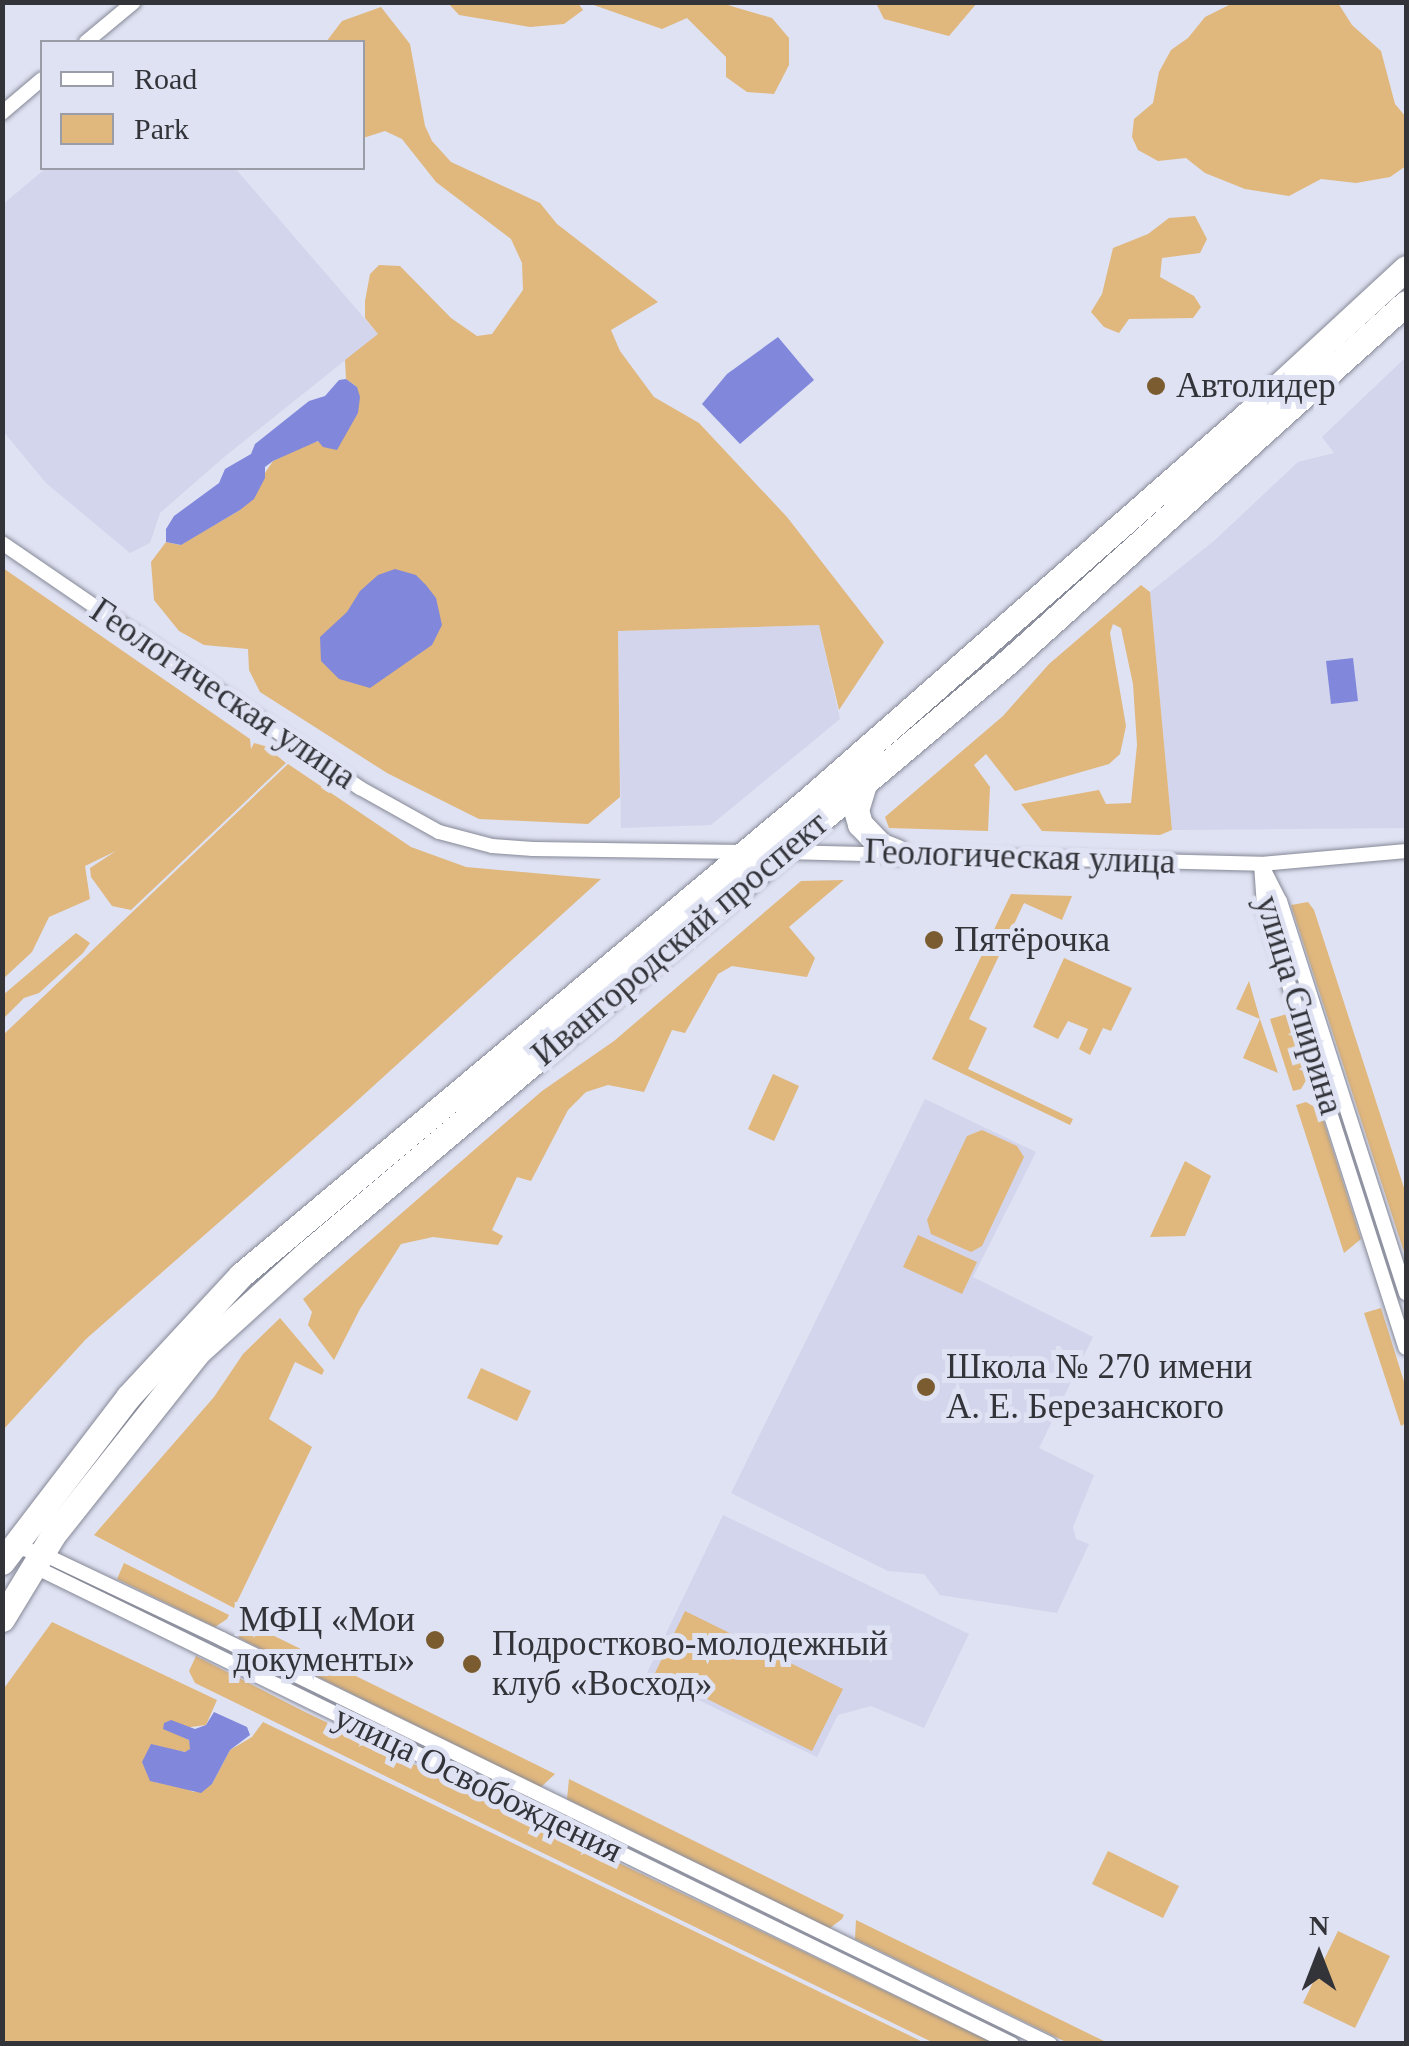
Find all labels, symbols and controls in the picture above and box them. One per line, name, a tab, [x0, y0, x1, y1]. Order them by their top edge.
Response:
legend	[40, 40, 365, 170]
text: Road	[134, 62, 197, 95]
text: Park	[134, 112, 189, 145]
place label: Автолидер	[1176, 365, 1336, 407]
marker: Автолидер	[1145, 375, 1167, 397]
street label: Геологическая улица	[82, 590, 364, 798]
street label: Ивангородский проспект	[523, 803, 837, 1075]
street label: Геологическая улица	[864, 831, 1176, 883]
street label: улица Спирина	[1246, 891, 1352, 1119]
place label: Пятёрочка	[954, 919, 1110, 961]
marker: Пятёрочка	[923, 929, 945, 951]
place label: Школа № 270 имени А. Е. Березанского	[946, 1346, 1253, 1428]
marker: Школа № 270 имени А. Е. Березанского	[915, 1376, 937, 1398]
place label: МФЦ «Мои документы»	[233, 1599, 415, 1681]
place label: Подростково-молодежный клуб «Восход»	[492, 1623, 888, 1705]
marker: МФЦ «Мои документы»	[424, 1629, 446, 1651]
marker: Подростково-молодежный клуб «Восход»	[461, 1653, 483, 1675]
street label: улица Освобождения	[327, 1696, 629, 1872]
north arrow	[1269, 1906, 1369, 2006]
text: N	[1309, 1910, 1329, 1941]

